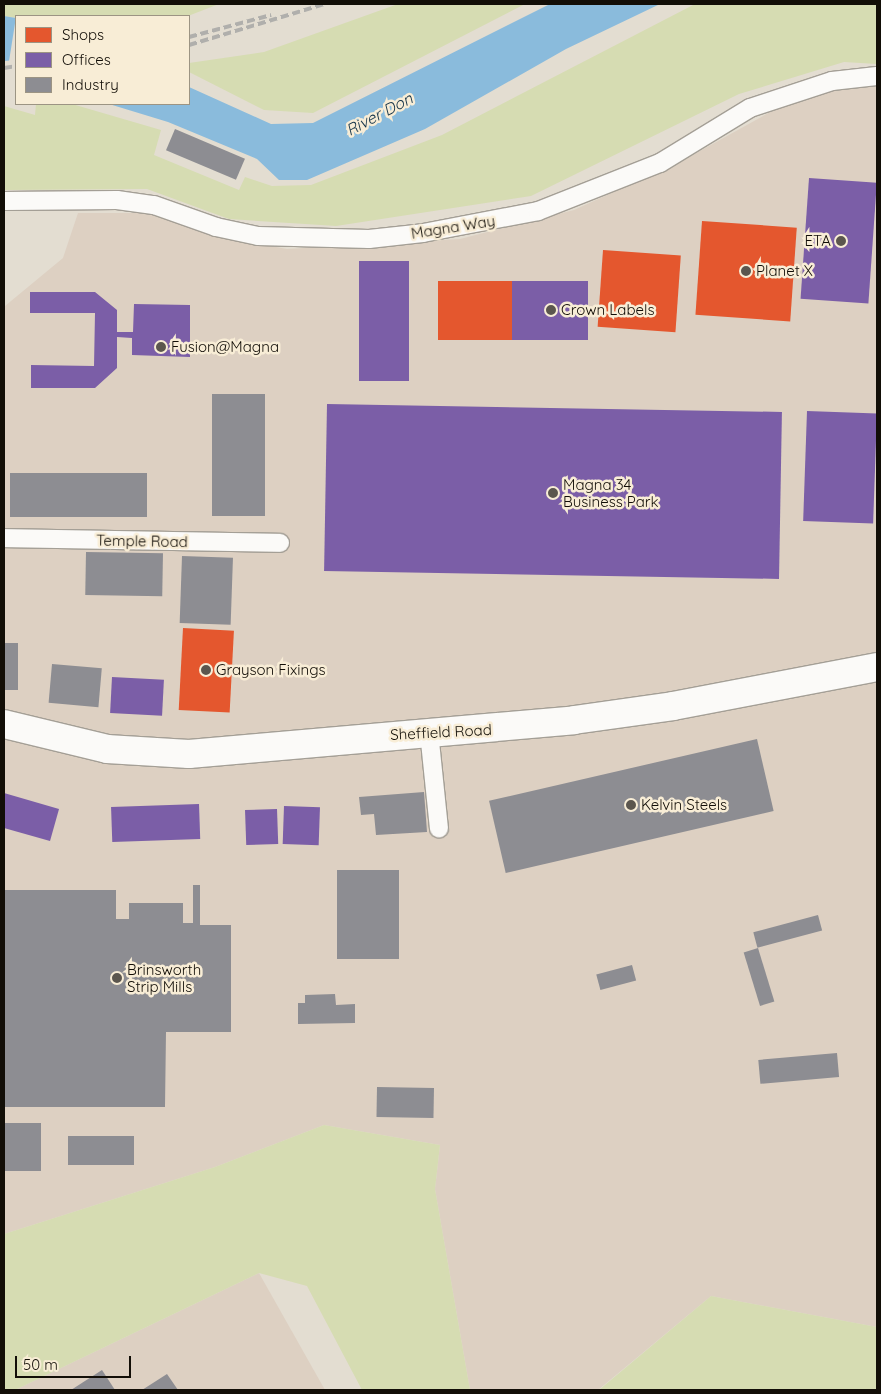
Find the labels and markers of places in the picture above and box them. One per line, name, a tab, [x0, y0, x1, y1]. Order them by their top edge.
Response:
place label: ETA	[804, 232, 831, 250]
marker: ETA	[835, 235, 847, 247]
place label: Planet X	[756, 262, 813, 280]
marker: Planet X	[740, 265, 752, 277]
place label: Crown Labels	[561, 301, 654, 319]
marker: Crown Labels	[545, 304, 557, 316]
place label: Fusion@Magna	[171, 338, 279, 356]
marker: Fusion@Magna	[155, 341, 167, 353]
place label: Magna 34 Business Park	[563, 475, 659, 510]
marker: Magna 34 Business Park	[547, 487, 559, 499]
place label: Grayson Fixings	[216, 661, 325, 679]
marker: Grayson Fixings	[200, 664, 212, 676]
place label: Kelvin Steels	[641, 796, 727, 814]
marker: Kelvin Steels	[625, 799, 637, 811]
place label: Brinsworth Strip Mills	[127, 960, 201, 995]
marker: Brinsworth Strip Mills	[111, 972, 123, 984]

